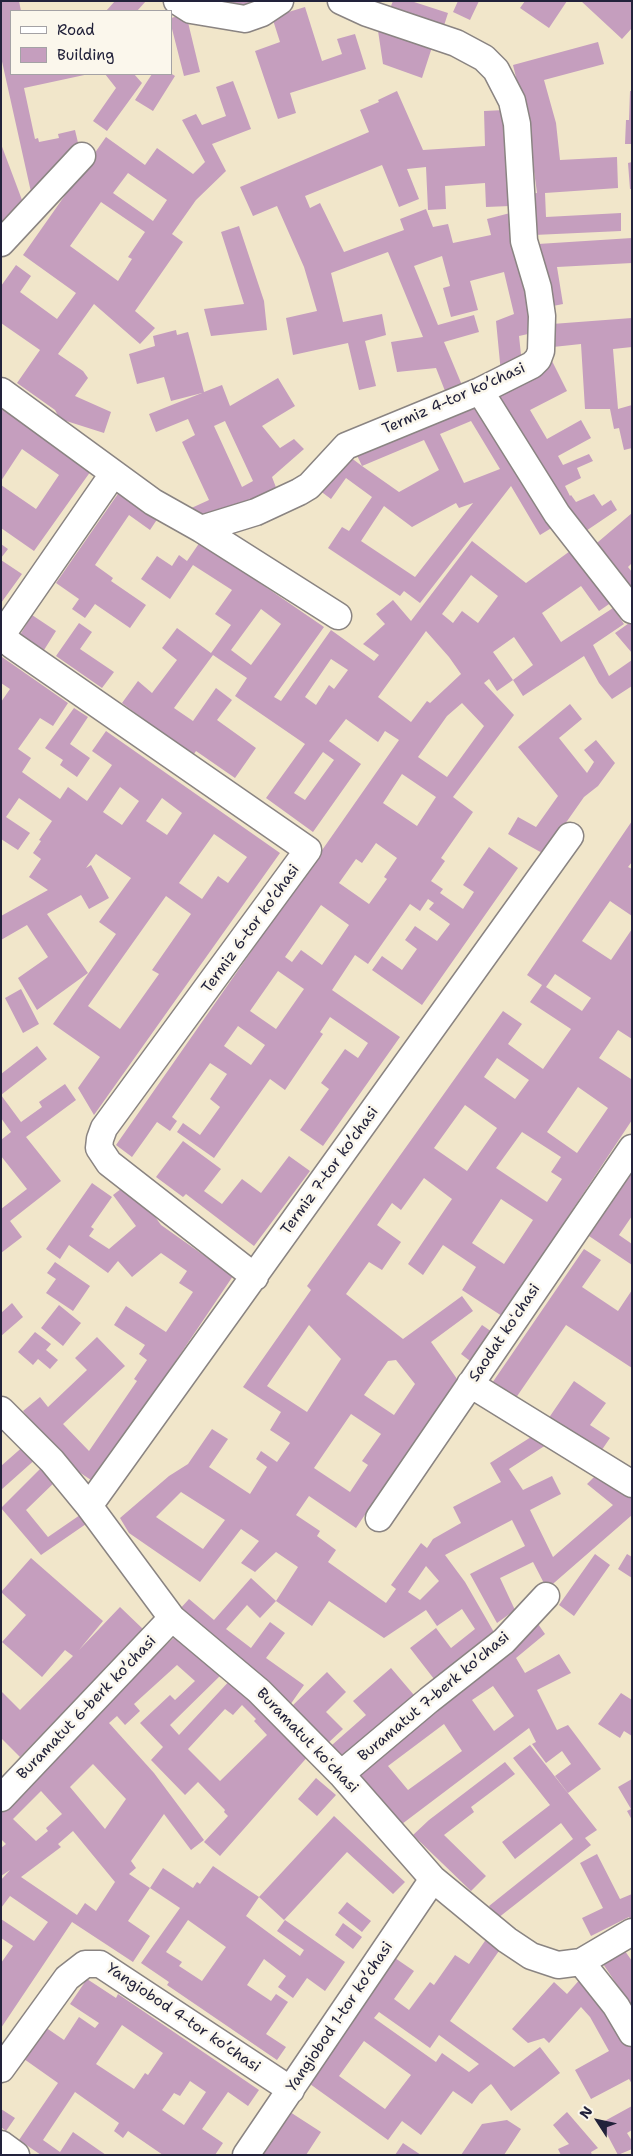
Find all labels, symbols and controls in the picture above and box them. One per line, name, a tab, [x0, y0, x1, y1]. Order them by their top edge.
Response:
legend	[10, 10, 172, 75]
text: Road	[57, 20, 95, 40]
text: Building	[57, 45, 114, 65]
street label: Termiz 4-tor koʼchasi	[380, 359, 528, 439]
street label: Termiz 6-tor koʼchasi	[198, 861, 304, 997]
street label: Termiz 7-tor koʼchasi	[277, 1103, 383, 1239]
street label: Saodat koʻchasi	[466, 1281, 544, 1385]
street label: Buramatut 7-berk koʼchasi	[355, 1628, 513, 1766]
street label: Buramatut 6-berk koʼchasi	[14, 1632, 160, 1784]
street label: Buramatut koʻchasi	[252, 1685, 362, 1797]
street label: Yangiobod 1-tor koʼchasi	[283, 1939, 397, 2095]
street label: Yangiobod 4-tor koʼchasi	[103, 1960, 263, 2076]
north arrow	[573, 2096, 623, 2146]
text: N	[575, 2103, 596, 2122]

